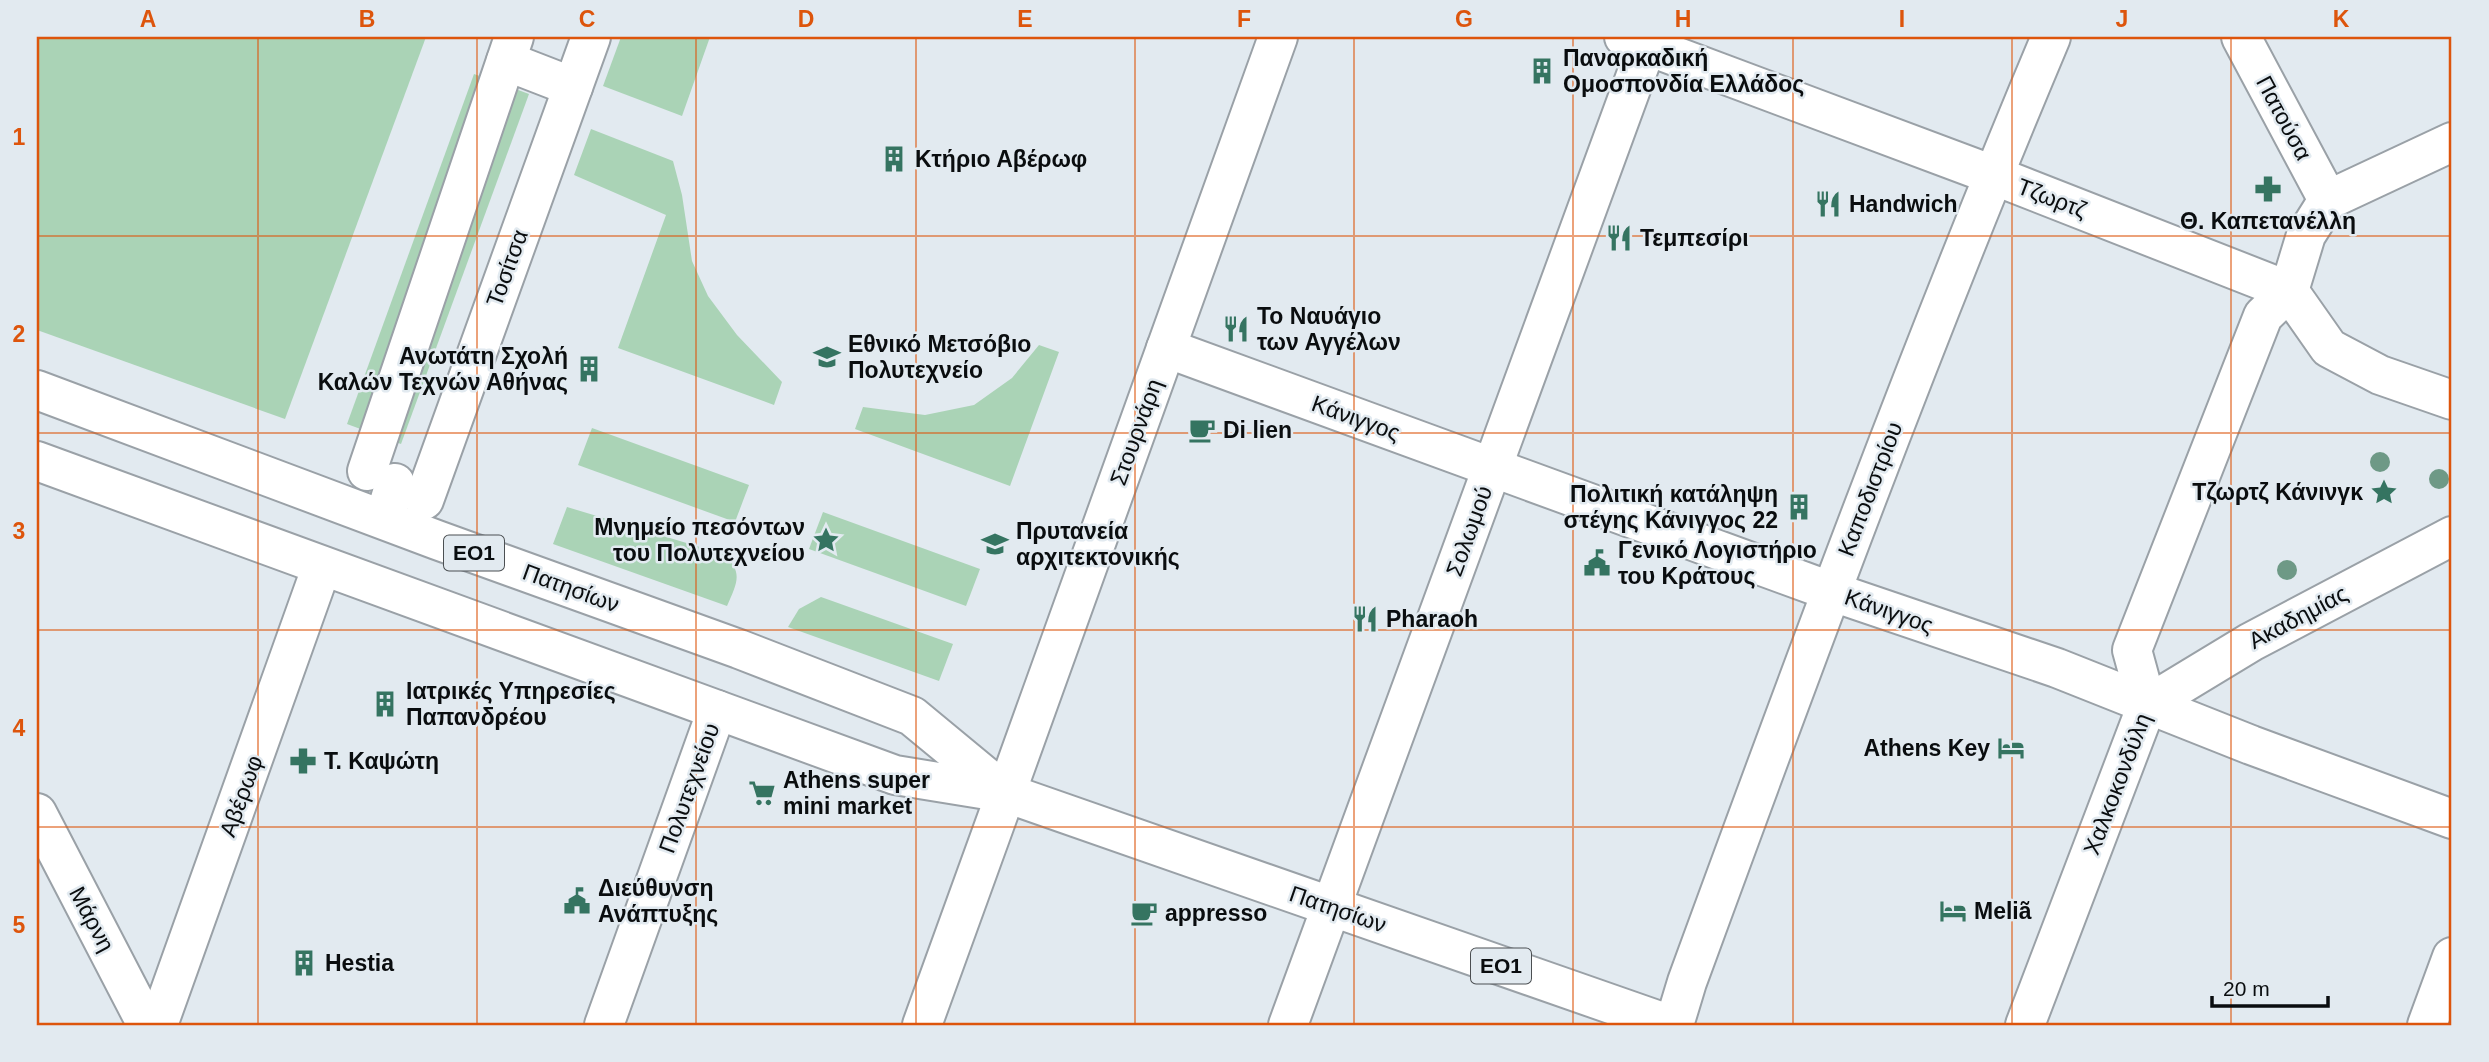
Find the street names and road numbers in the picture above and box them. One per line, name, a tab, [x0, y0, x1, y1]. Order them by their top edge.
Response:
street label: Πατούσα	[2251, 71, 2317, 165]
street label: Τζωρτζ	[2014, 173, 2090, 223]
street label: Τοσίτσα	[481, 226, 533, 310]
street label: Στουρνάρη	[1105, 375, 1167, 489]
street label: Κάνιγγος	[1308, 390, 1404, 446]
street label: Καποδιστρίου	[1833, 418, 1907, 560]
street label: Σολωμού	[1441, 482, 1497, 580]
road number: ΕΟ1	[444, 536, 504, 570]
street label: Πατησίων	[519, 559, 623, 617]
street label: Ακαδημίας	[2244, 580, 2352, 654]
street label: Κάνιγγος	[1841, 584, 1937, 638]
street label: Χαλκοκονδύλη	[2078, 710, 2156, 858]
street label: Πολυτεχνείου	[654, 720, 724, 856]
street label: Αβέρωφ	[214, 752, 268, 840]
street label: Πατησίων	[1286, 880, 1390, 938]
street label: Μάρνη	[64, 882, 120, 956]
road number: ΕΟ1	[1471, 948, 1531, 984]

